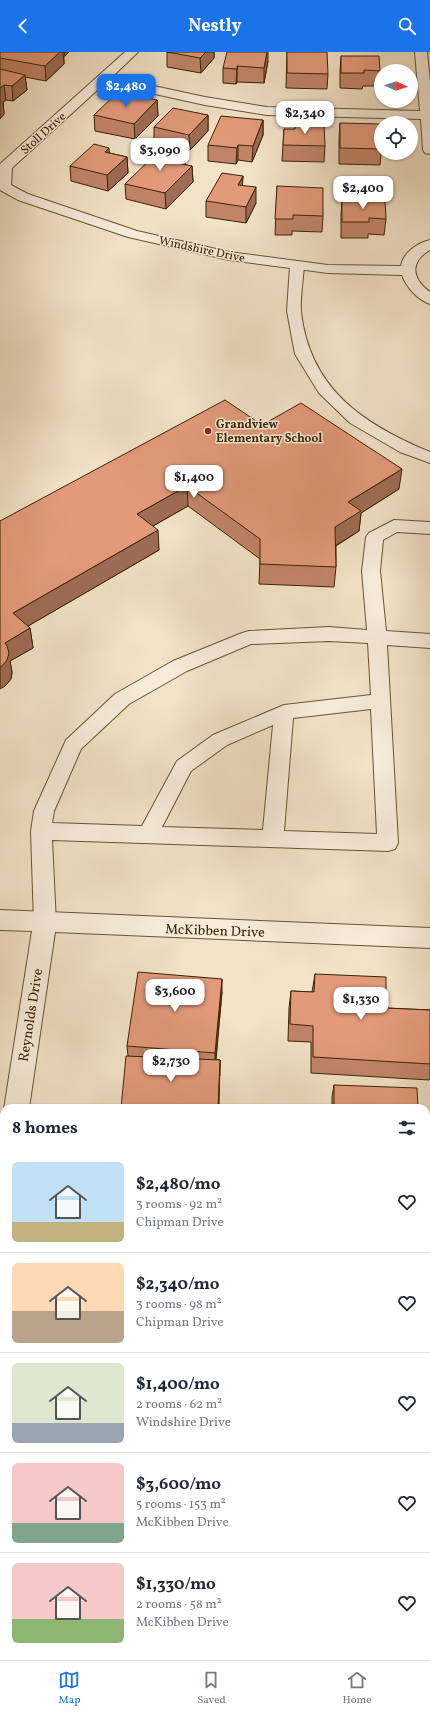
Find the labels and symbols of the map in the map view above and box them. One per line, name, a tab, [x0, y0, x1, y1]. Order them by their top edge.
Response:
north arrow	[374, 64, 418, 108]
pin: $2,480	[93, 74, 159, 108]
pin: $2,340	[272, 101, 338, 135]
street label: Stoll Drive	[18, 109, 70, 158]
pin: $3,090	[127, 138, 193, 172]
pin: $2,400	[330, 176, 396, 210]
street label: Windshire Drive	[157, 233, 247, 267]
place label: Grandview Elementary School	[216, 417, 322, 447]
marker: Grandview Elementary School	[203, 426, 213, 436]
pin: $1,400	[161, 465, 227, 499]
street label: McKibben Drive	[165, 920, 266, 943]
street label: Reynolds Drive	[15, 967, 48, 1063]
pin: $3,600	[142, 979, 208, 1013]
pin: $1,330	[328, 987, 394, 1021]
pin: $2,730	[138, 1049, 204, 1083]

